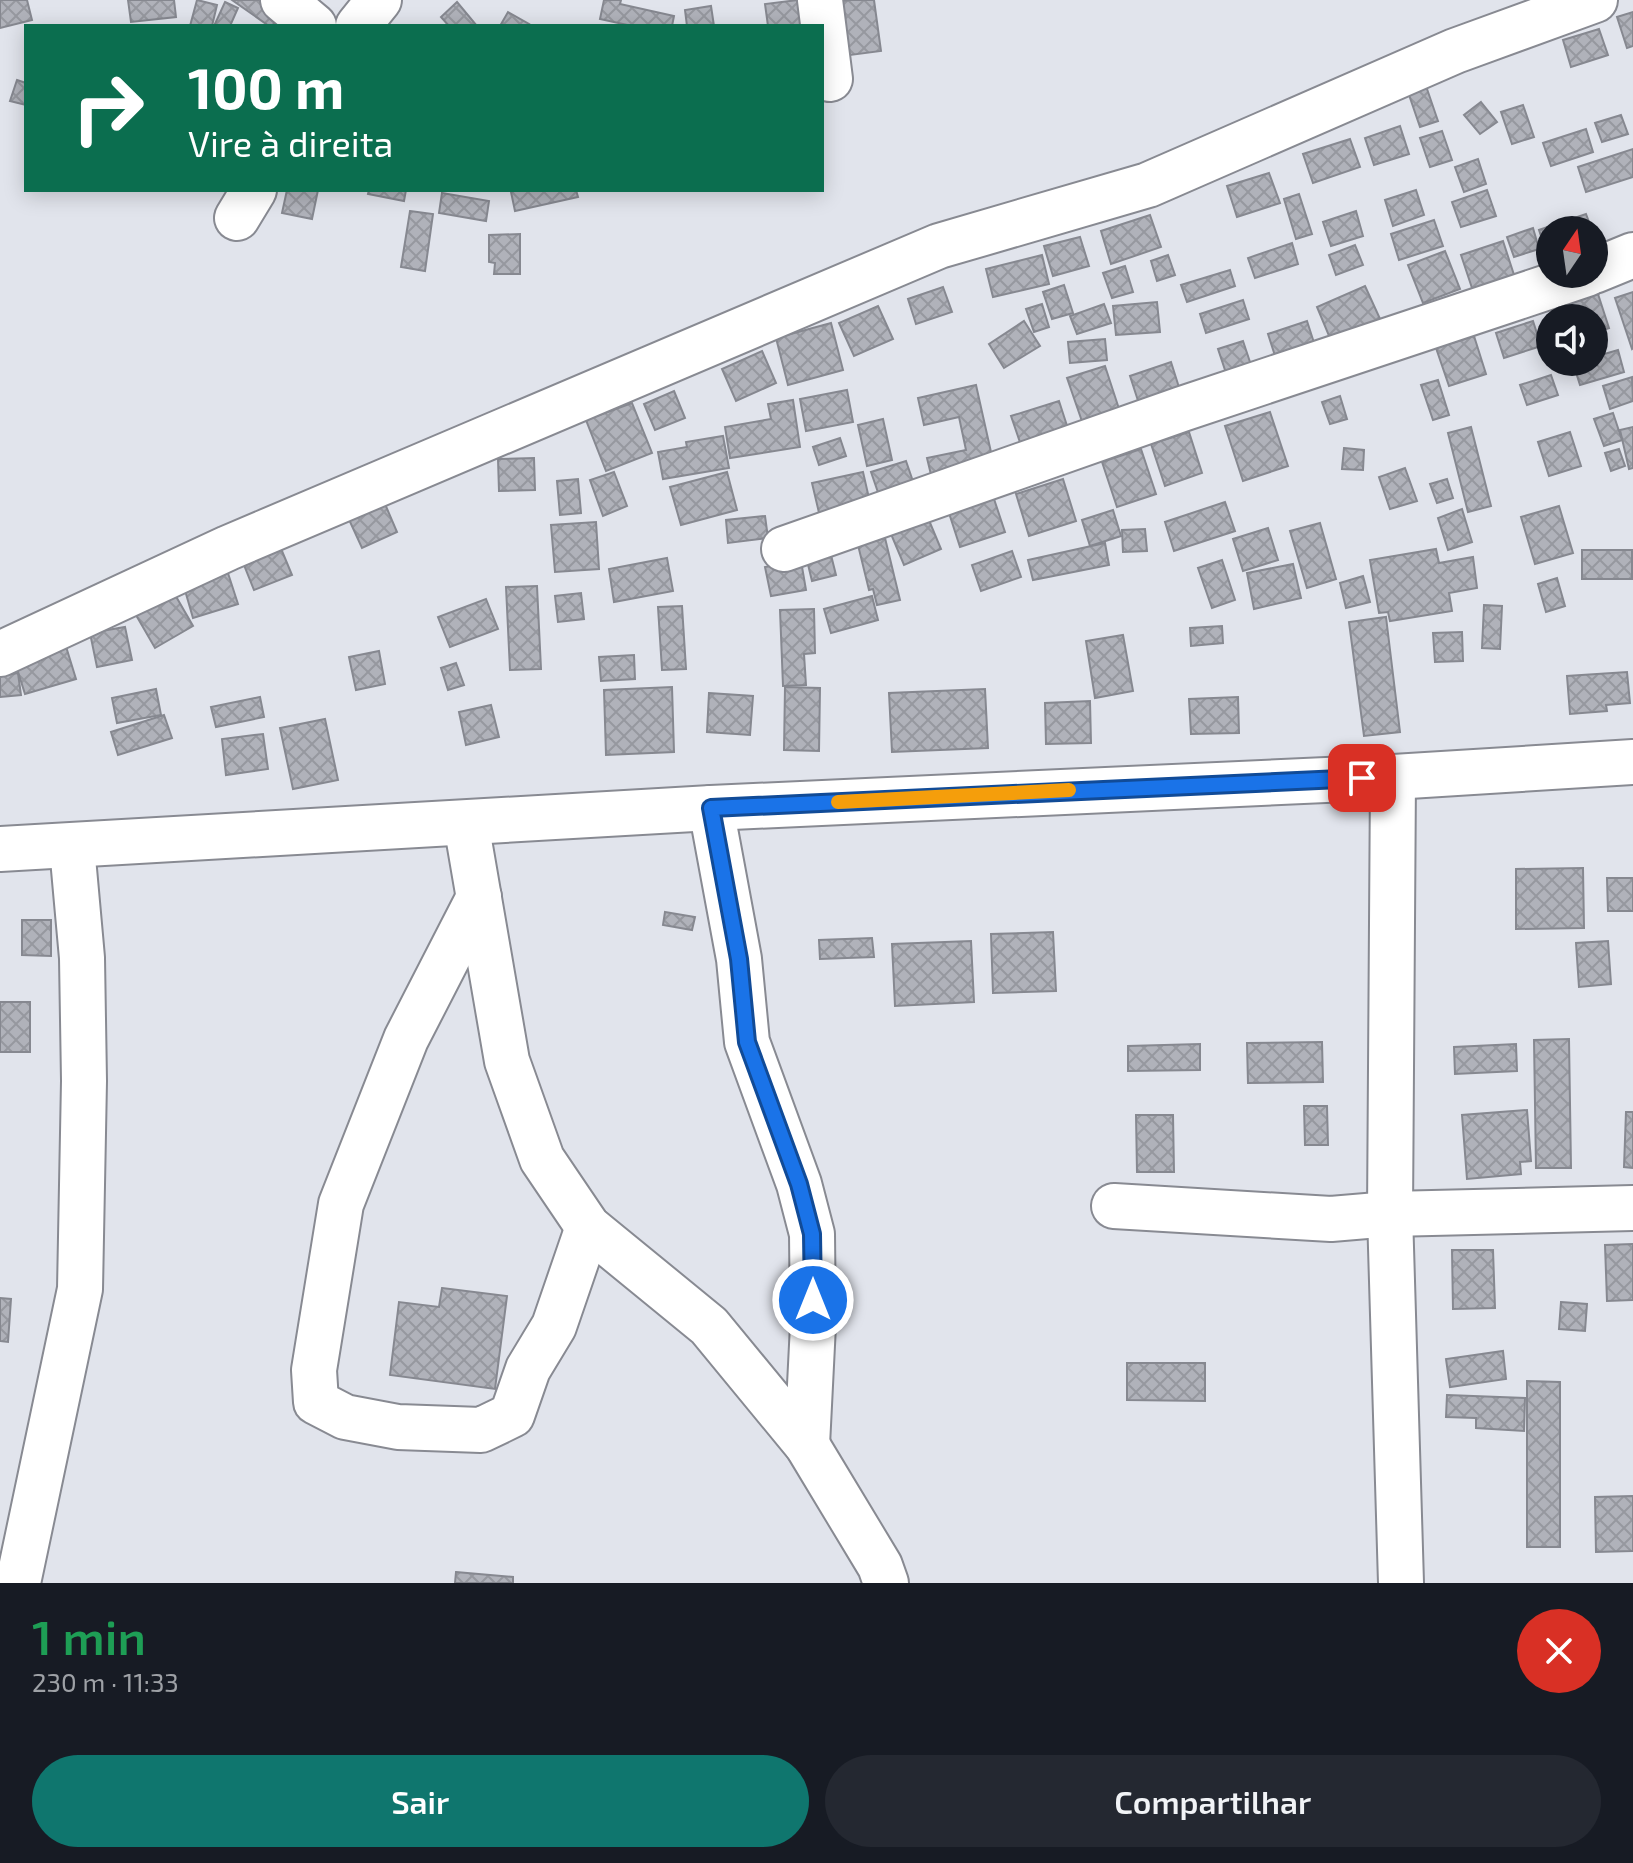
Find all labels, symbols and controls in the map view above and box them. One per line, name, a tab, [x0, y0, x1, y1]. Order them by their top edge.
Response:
text: 100 m	[188, 53, 344, 120]
icon: right	[56, 56, 160, 160]
text: Vire à direita	[188, 121, 393, 164]
north arrow	[1536, 216, 1608, 288]
map controls	[1536, 216, 1608, 376]
button: sound	[1536, 304, 1608, 376]
pin	[1328, 744, 1396, 812]
icon: arrive	[1340, 756, 1384, 800]
position arrow	[771, 1258, 855, 1342]
text: 1 min	[32, 1607, 146, 1665]
button: close	[1517, 1609, 1601, 1693]
text: 230 m · 11:33	[32, 1666, 179, 1697]
button: Sair	[32, 1755, 809, 1847]
button: Compartilhar	[825, 1755, 1601, 1847]

